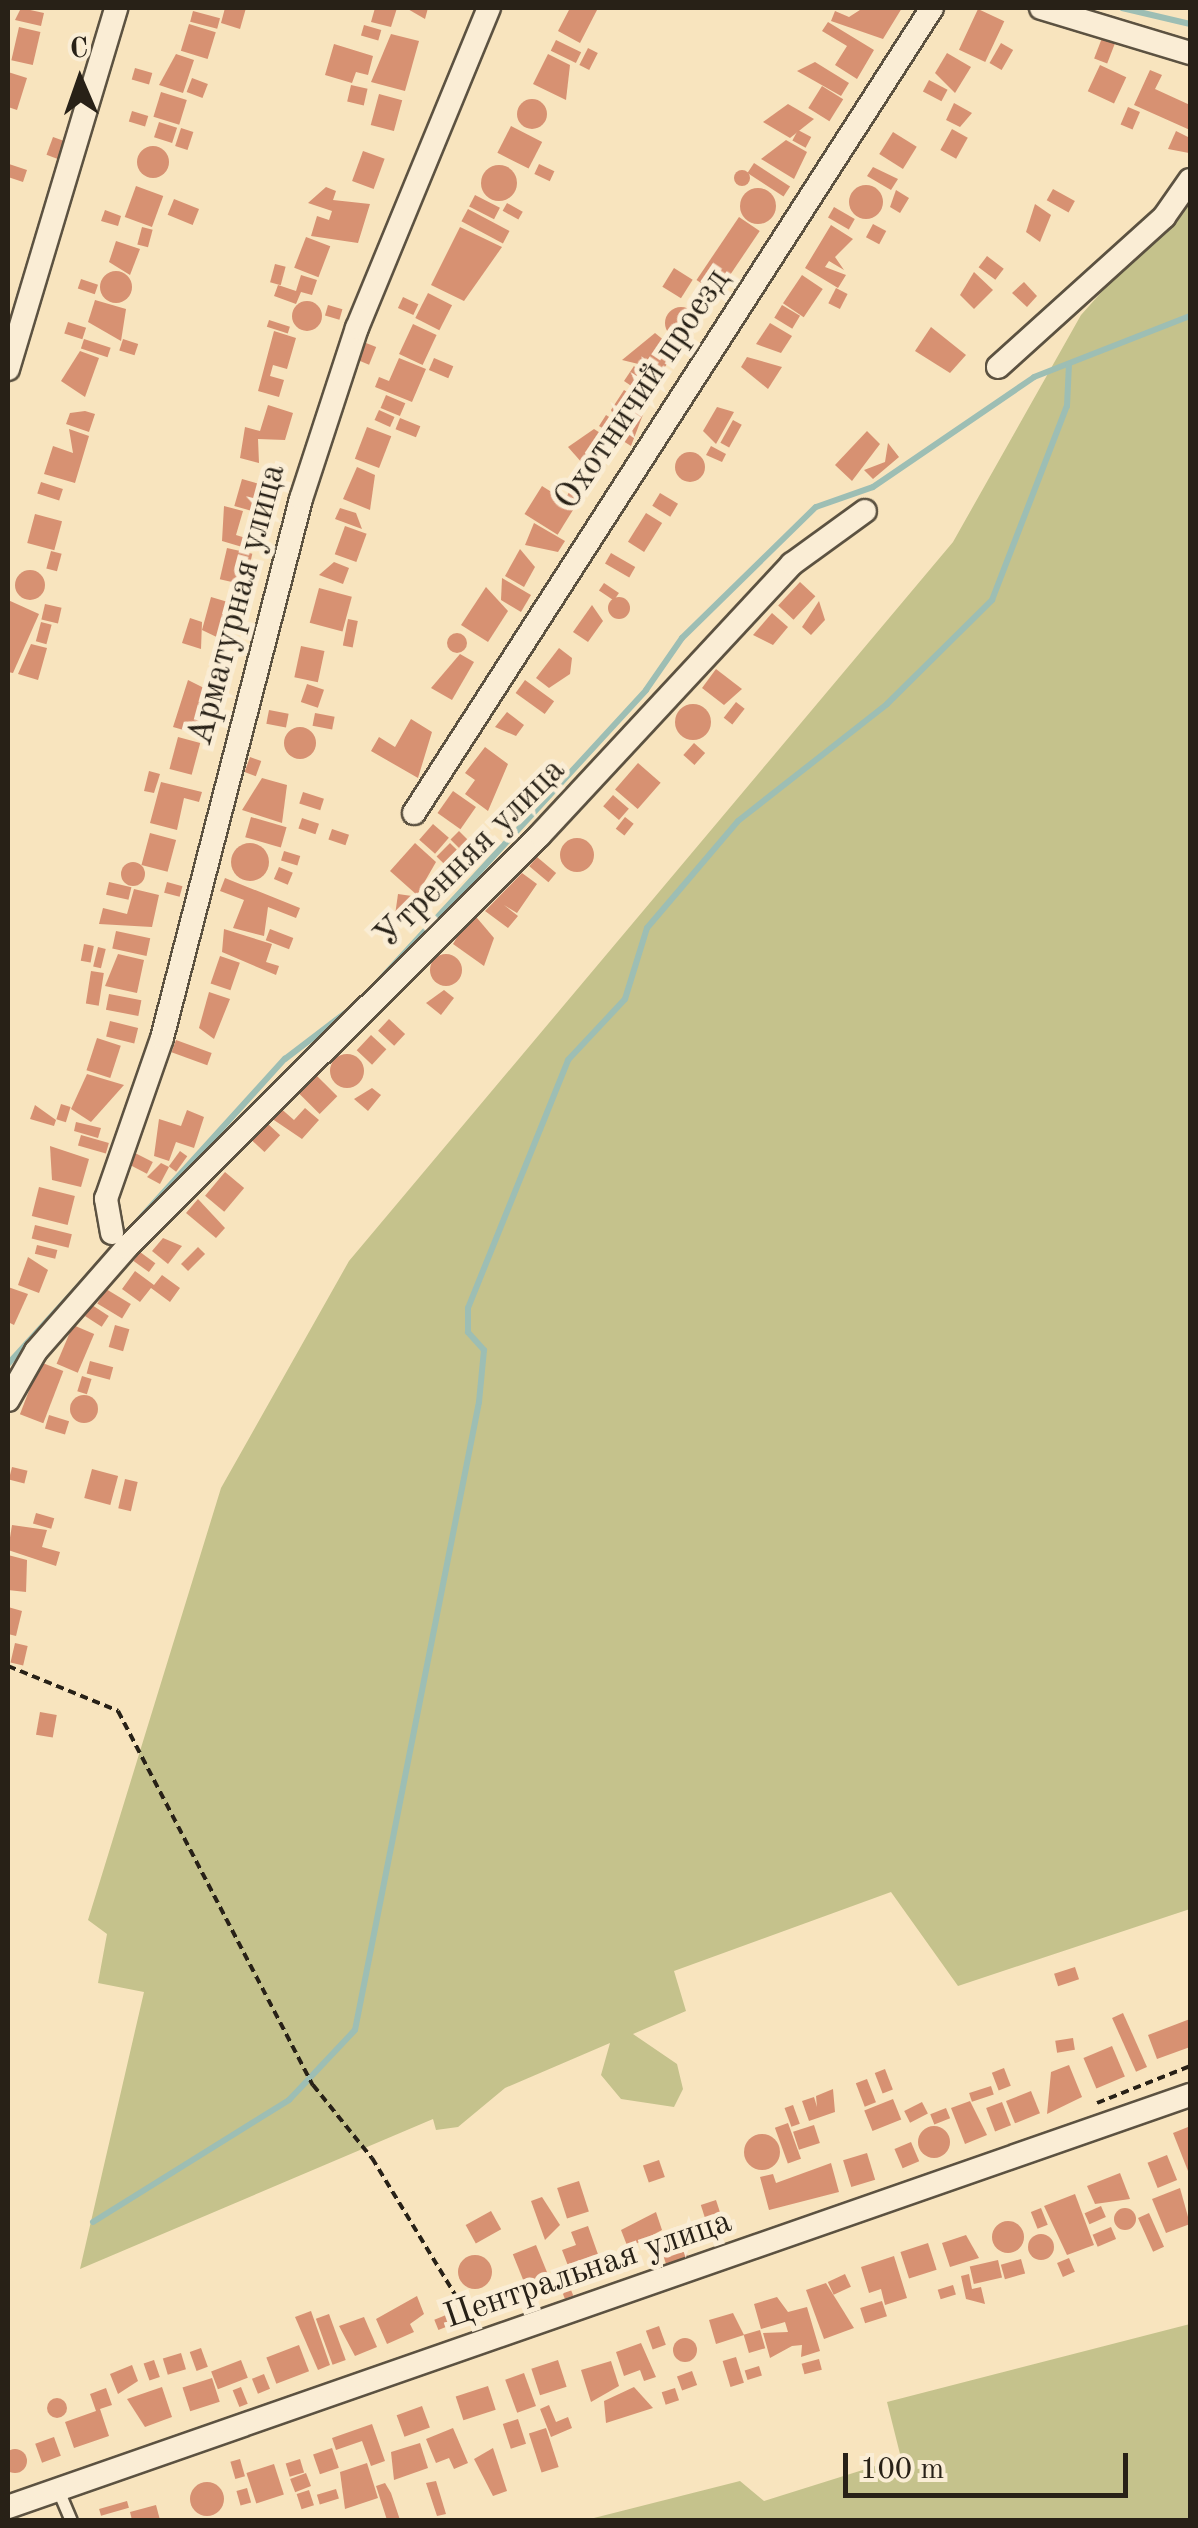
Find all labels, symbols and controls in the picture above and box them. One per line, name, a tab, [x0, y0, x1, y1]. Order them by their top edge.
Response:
north arrow	[30, 30, 130, 130]
text: С	[69, 36, 89, 64]
street label: Охотничий проезд	[547, 261, 739, 519]
street label: Арматурная улица	[180, 460, 296, 750]
street label: Утренняя улица	[367, 750, 575, 958]
street label: Центральная улица	[439, 2201, 737, 2339]
scale bar	[848, 2433, 1133, 2495]
text: 100 m	[860, 2455, 944, 2485]

